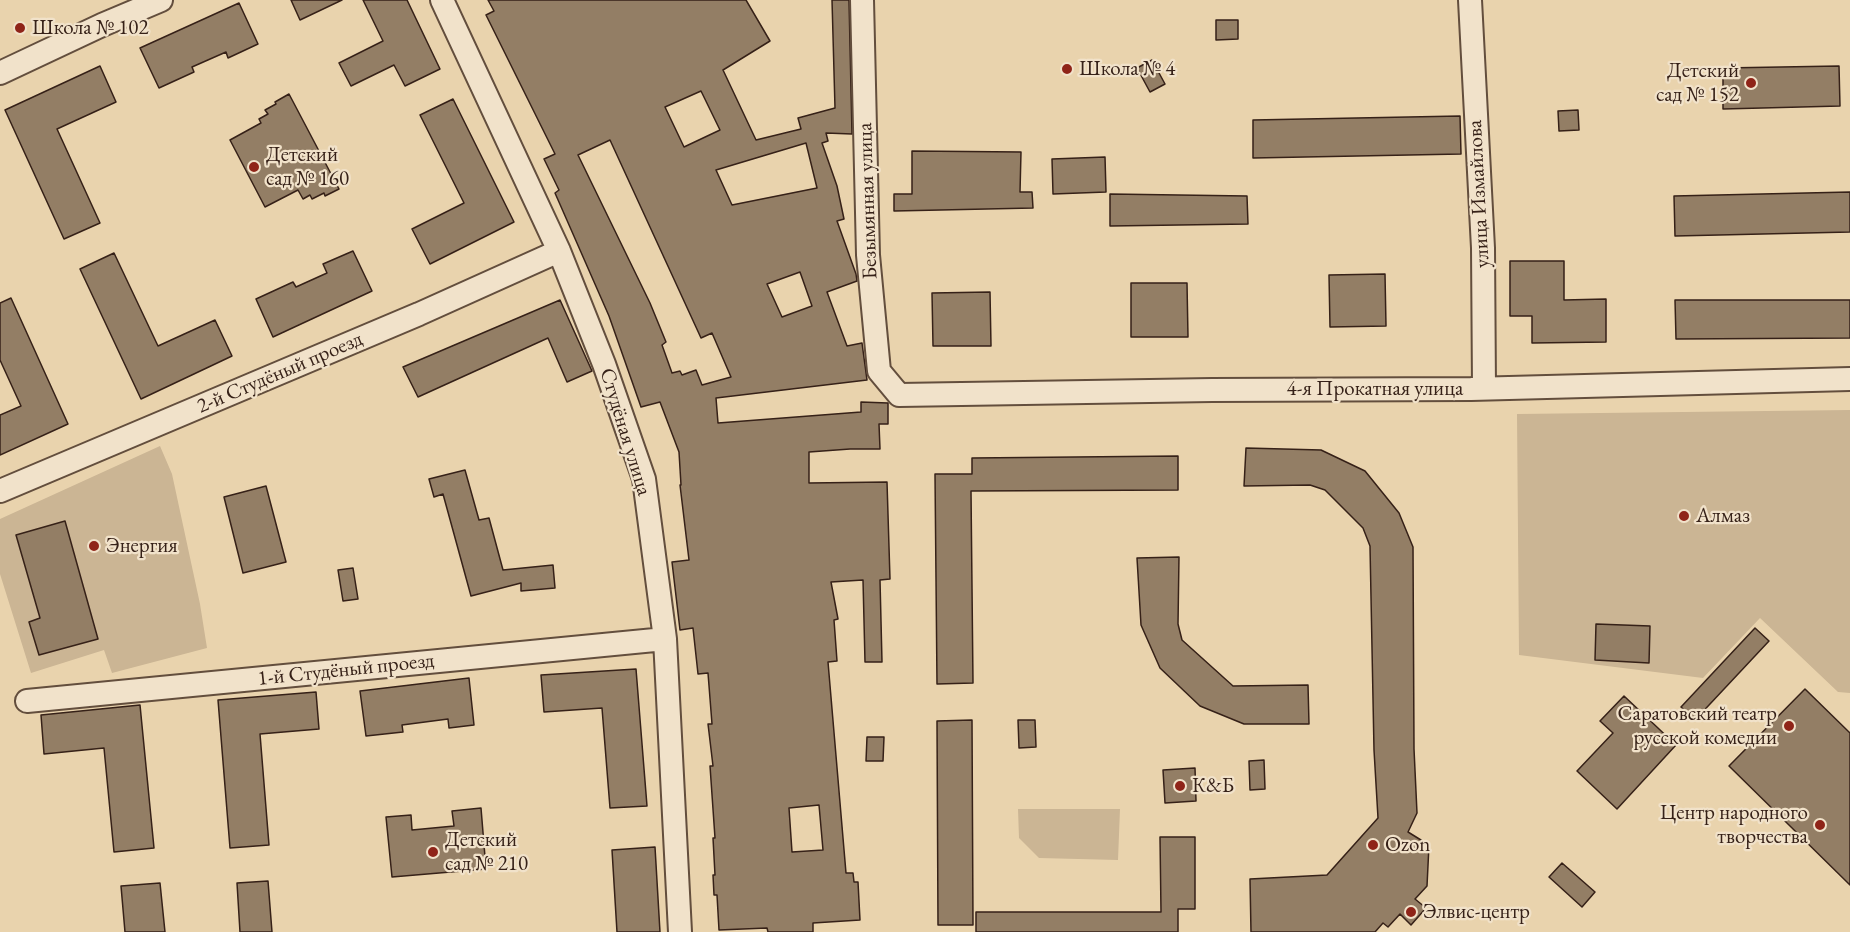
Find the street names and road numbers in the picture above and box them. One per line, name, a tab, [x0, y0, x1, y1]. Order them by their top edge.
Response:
street label: улица Измайлова	[1463, 119, 1495, 269]
street label: Безымянная улица	[853, 122, 883, 280]
street label: 2-й Студёный проезд	[193, 327, 367, 419]
street label: Студёная улица	[594, 365, 656, 499]
street label: 4-я Прокатная улица	[1287, 376, 1463, 402]
street label: 1-й Студёный проезд	[256, 648, 436, 692]

